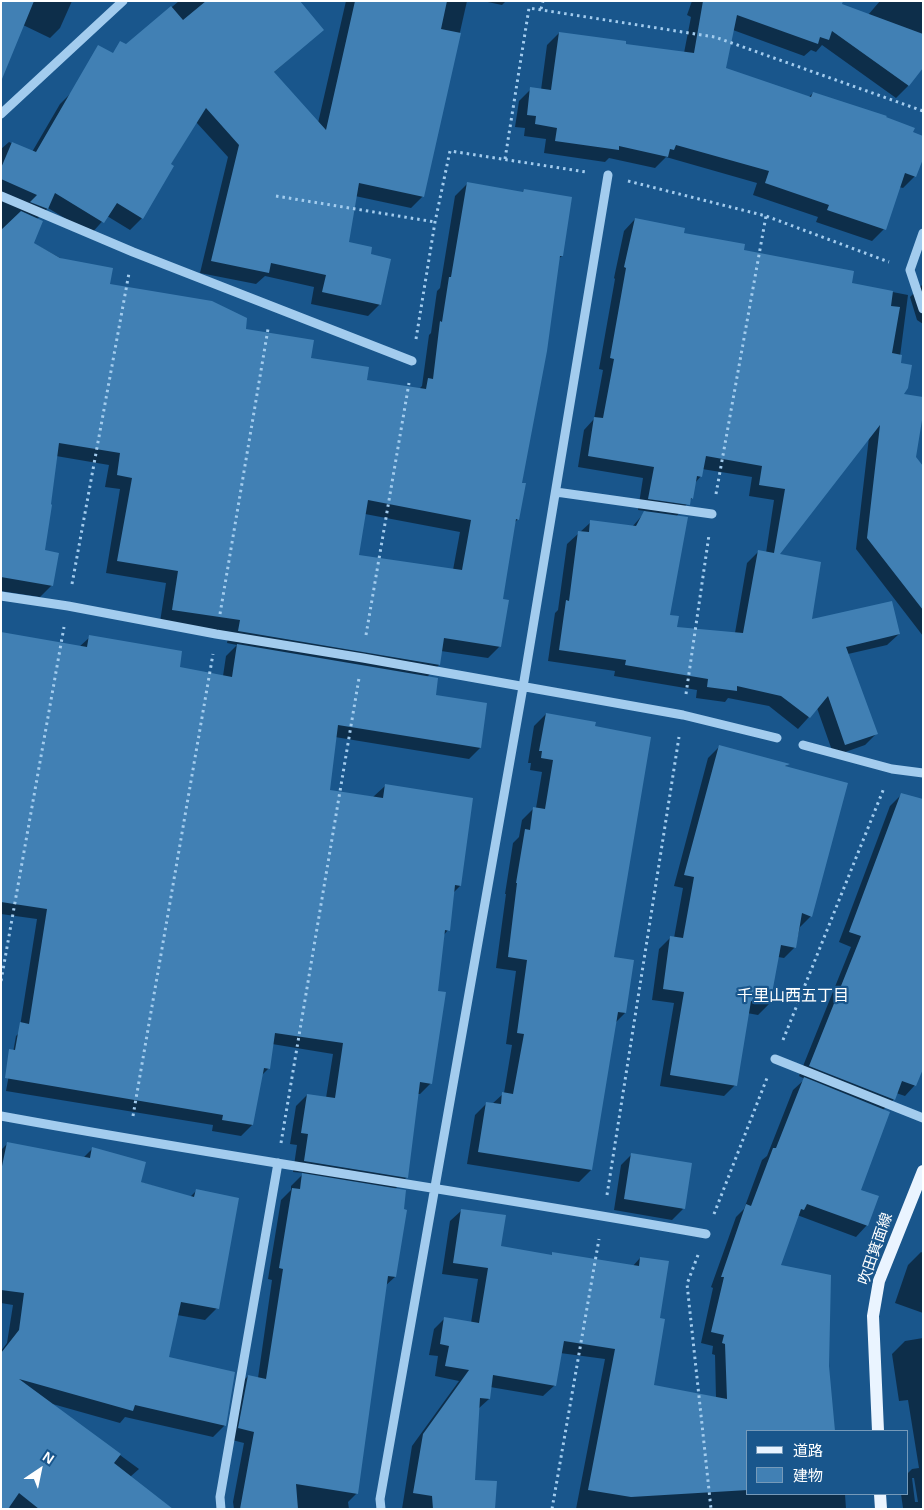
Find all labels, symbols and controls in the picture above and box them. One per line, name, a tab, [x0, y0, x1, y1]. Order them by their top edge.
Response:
district label: 千里山西五丁目	[737, 987, 849, 1007]
street label: 吹田箕面線	[855, 1211, 897, 1287]
legend	[746, 1430, 909, 1495]
text: 道路	[793, 1442, 823, 1459]
north arrow	[15, 1445, 65, 1495]
text: N	[40, 1448, 57, 1467]
text: 建物	[793, 1467, 823, 1484]

